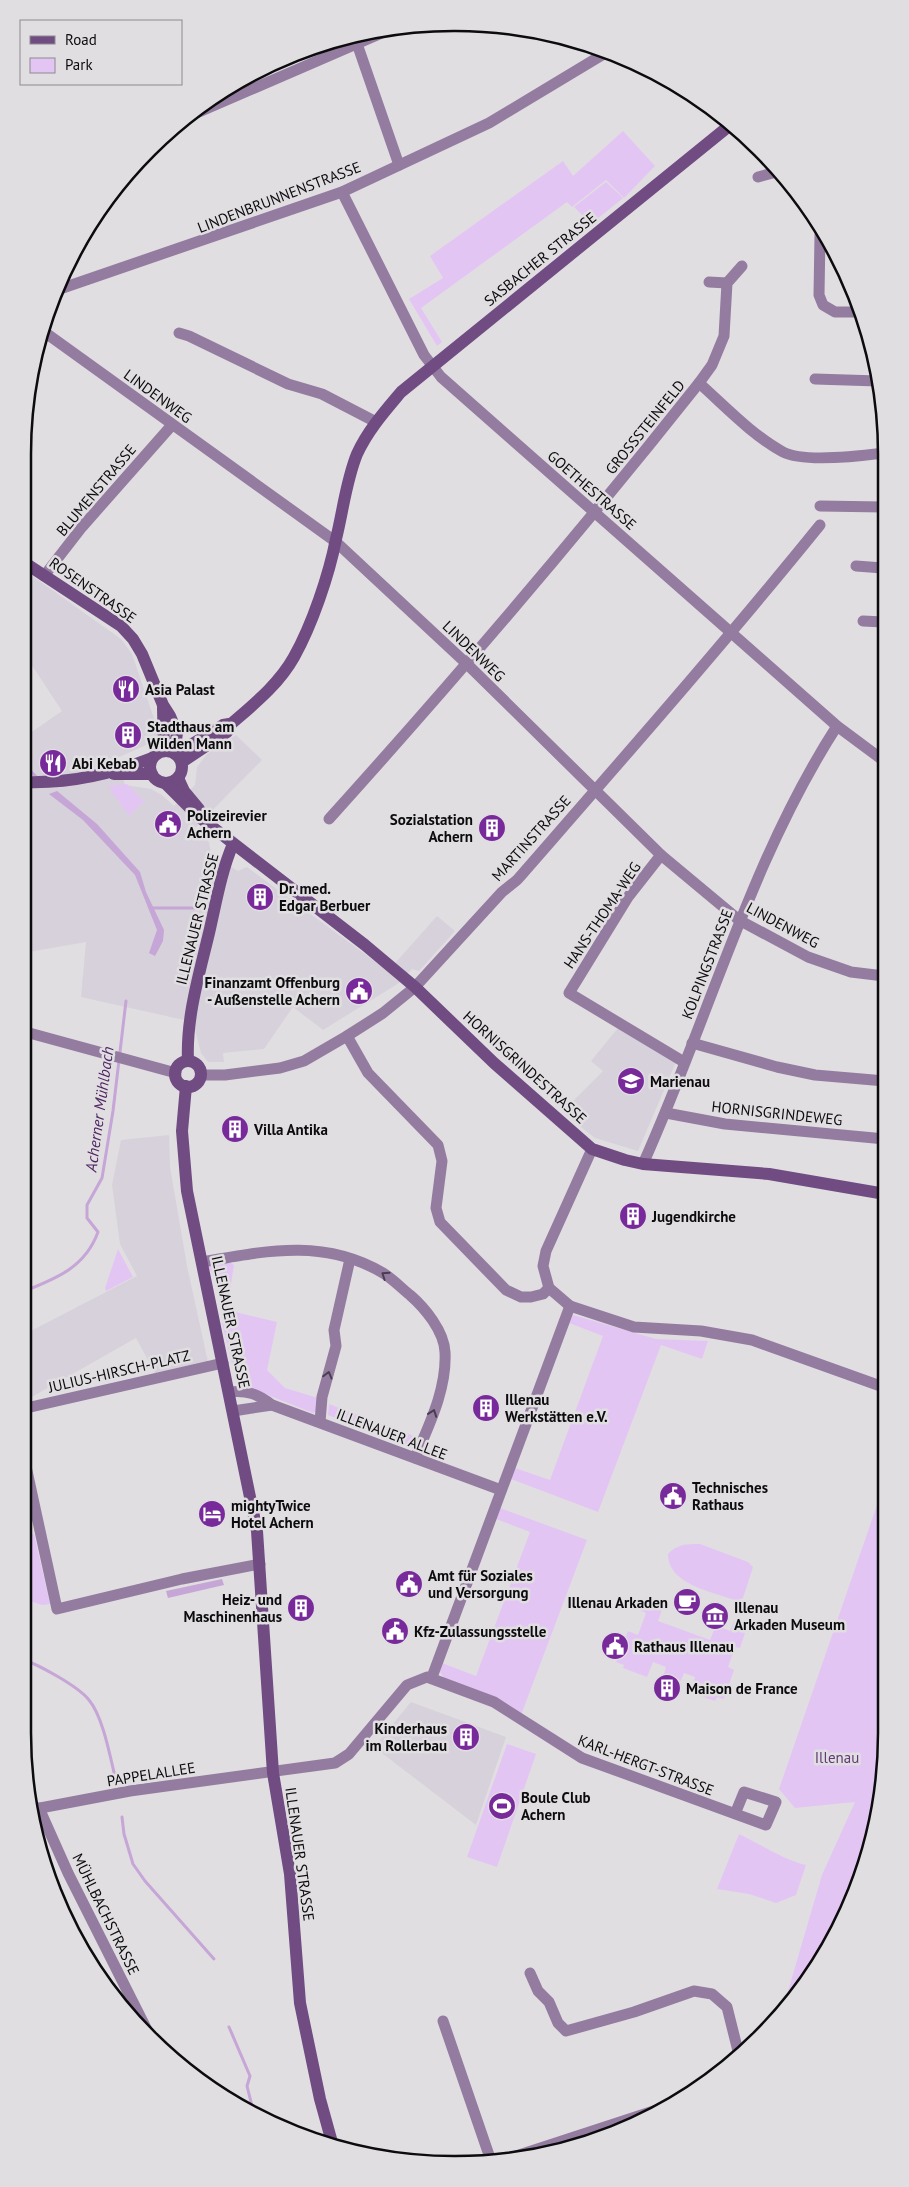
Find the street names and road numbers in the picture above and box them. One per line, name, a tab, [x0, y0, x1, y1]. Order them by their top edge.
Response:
street label: LINDENBRUNNENSTRASSE	[195, 157, 363, 237]
street label: SASBACHER STRASSE	[480, 208, 600, 310]
street label: LINDENWEG	[120, 365, 196, 427]
street label: GROSSSTEINFELD	[601, 376, 689, 478]
street label: BLUMENSTRASSE	[52, 440, 140, 540]
street label: GOETHESTRASSE	[544, 446, 640, 534]
street label: ROSENSTRASSE	[46, 553, 140, 627]
street label: LINDENWEG	[439, 616, 509, 686]
street label: MARTINSTRASSE	[487, 791, 575, 885]
street label: ILLENAUER STRASSE	[171, 851, 223, 987]
street label: HANS-THOMA-WEG	[559, 858, 645, 972]
street label: LINDENWEG	[743, 898, 823, 952]
street label: KOLPINGSTRASSE	[677, 906, 737, 1022]
street label: HORNISGRINDESTRASSE	[459, 1007, 591, 1127]
street label: HORNISGRINDEWEG	[710, 1097, 844, 1129]
street label: ILLENAUER STRASSE	[208, 1254, 254, 1390]
street label: JULIUS-HIRSCH-PLATZ	[45, 1345, 192, 1397]
street label: ILLENAUER ALLEE	[334, 1404, 450, 1464]
street label: KARL-HERGT-STRASSE	[575, 1730, 717, 1800]
street label: PAPPELALLEE	[105, 1758, 197, 1790]
street label: ILLENAUER STRASSE	[281, 1786, 319, 1922]
street label: MÜHLBACHSTRASSE	[68, 1850, 144, 1978]

